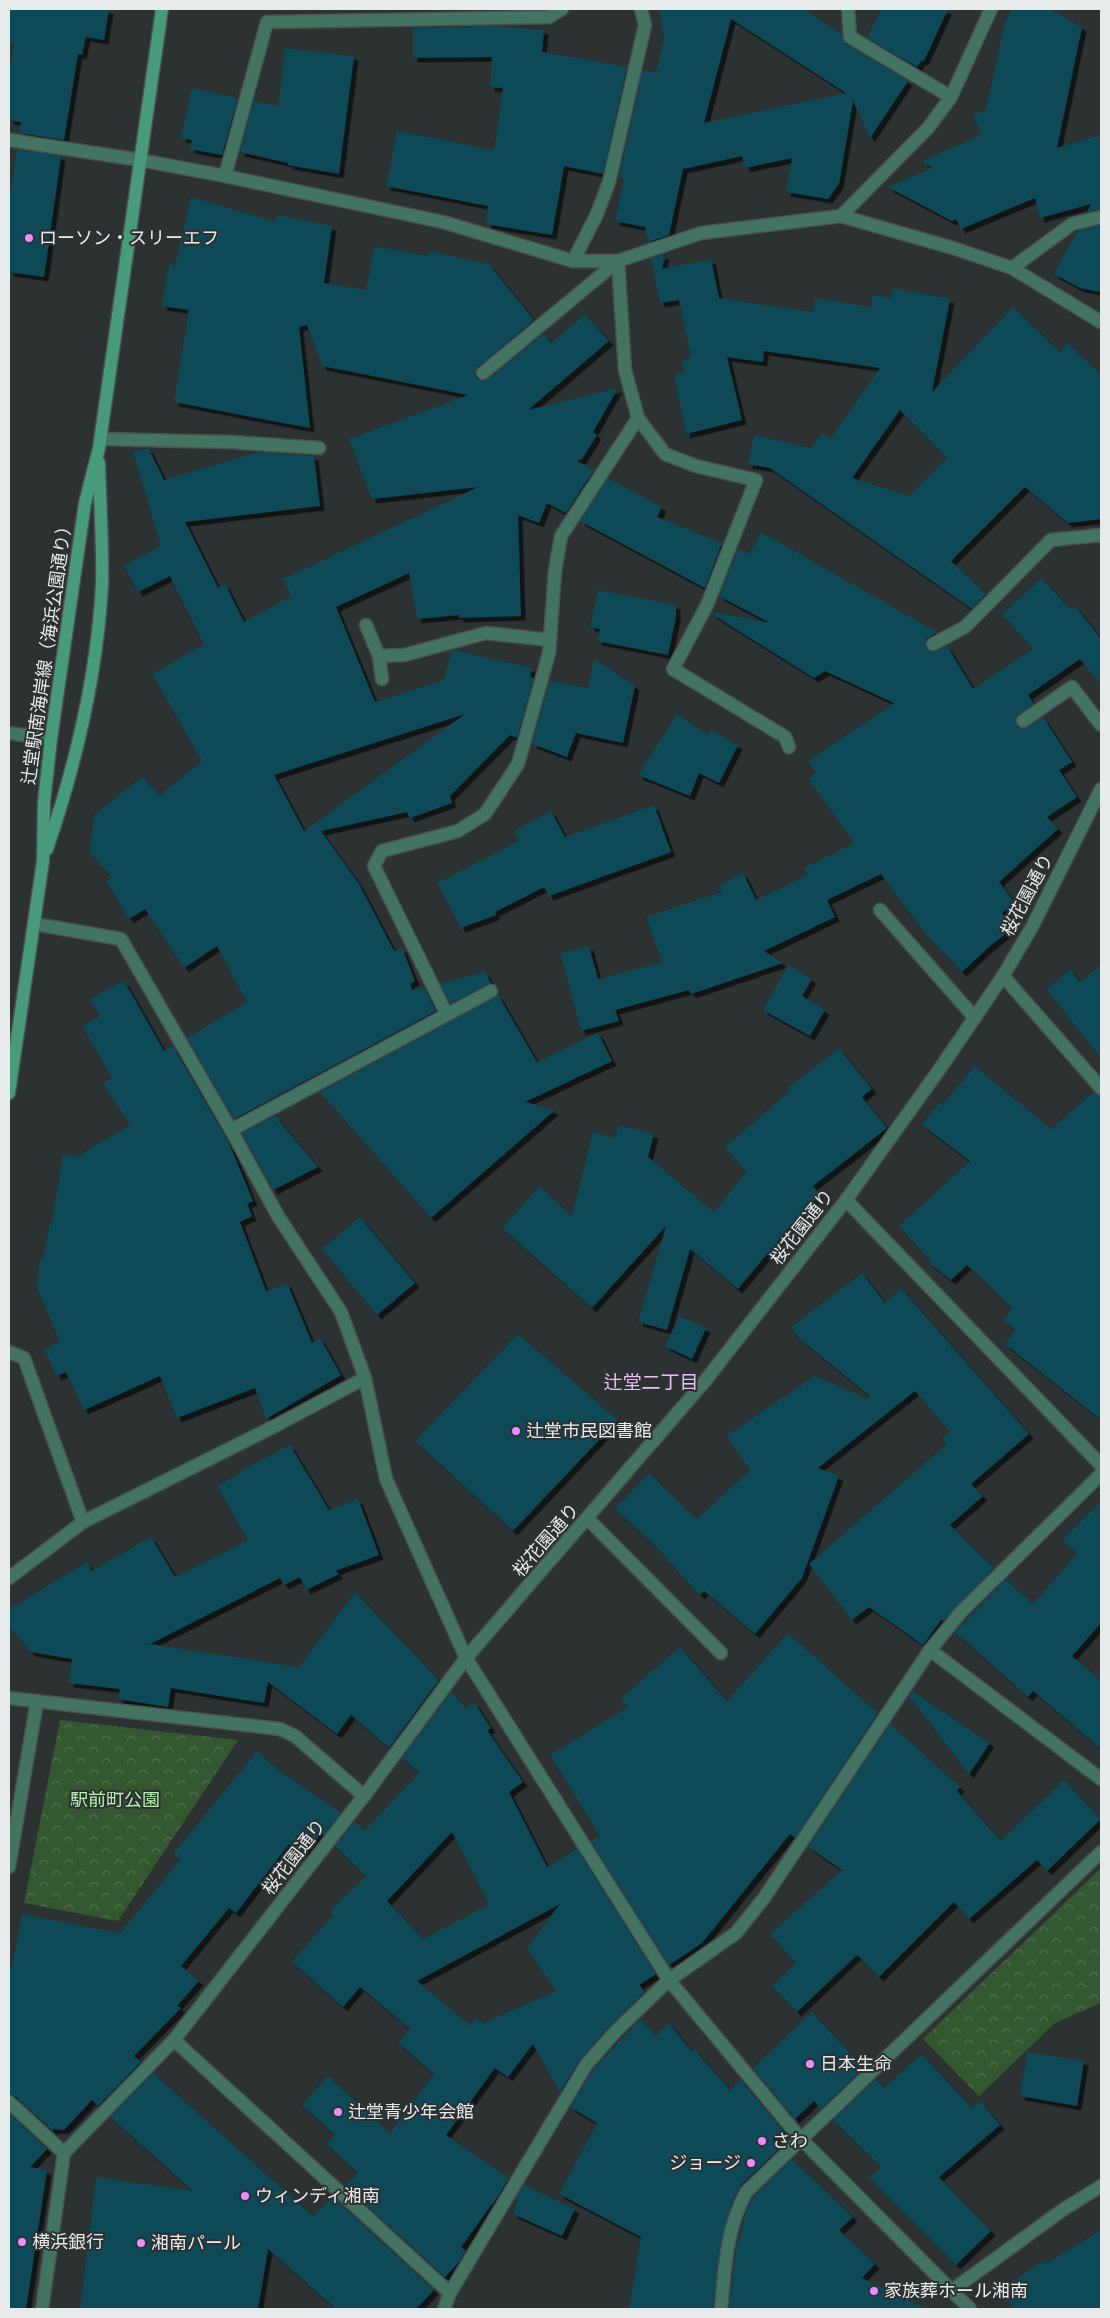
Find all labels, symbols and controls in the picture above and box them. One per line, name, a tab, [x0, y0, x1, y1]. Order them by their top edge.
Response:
place label: ローソン・スリーエフ	[39, 226, 219, 248]
marker: ローソン・スリーエフ	[23, 232, 35, 244]
street label: 辻堂駅南海岸線（海浜公園通り）	[16, 516, 76, 786]
street label: 桜花園通り	[995, 850, 1057, 939]
street label: 桜花園通り	[765, 1184, 838, 1269]
district label: 辻堂二丁目	[603, 1370, 699, 1393]
place label: 辻堂市民図書館	[526, 1419, 652, 1441]
marker: 辻堂市民図書館	[510, 1425, 522, 1437]
street label: 桜花園通り	[507, 1498, 583, 1581]
park label: 駅前町公園	[70, 1788, 160, 1810]
street label: 桜花園通り	[257, 1814, 330, 1899]
place label: 日本生命	[820, 2052, 892, 2074]
marker: 日本生命	[804, 2058, 816, 2070]
place label: 辻堂青少年会館	[348, 2100, 474, 2122]
marker: 辻堂青少年会館	[332, 2106, 344, 2118]
place label: さわ	[772, 2129, 808, 2151]
marker: さわ	[756, 2135, 768, 2147]
place label: ジョージ	[669, 2151, 741, 2173]
marker: ジョージ	[745, 2157, 757, 2169]
place label: ウィンディ湘南	[255, 2184, 380, 2206]
marker: ウィンディ湘南	[239, 2190, 251, 2202]
place label: 横浜銀行	[32, 2230, 104, 2252]
place label: 湘南パール	[151, 2231, 241, 2253]
marker: 横浜銀行	[16, 2236, 28, 2248]
marker: 湘南パール	[135, 2237, 147, 2249]
place label: 家族葬ホール湘南	[884, 2279, 1028, 2301]
marker: 家族葬ホール湘南	[868, 2285, 880, 2297]

